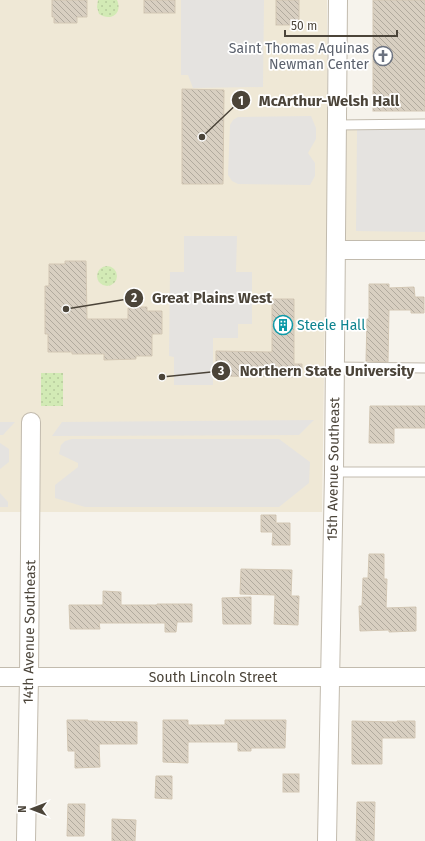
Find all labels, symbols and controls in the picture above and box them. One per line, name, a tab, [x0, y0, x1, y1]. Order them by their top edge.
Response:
scale bar	[285, 12, 397, 38]
text: 50 m	[291, 19, 317, 33]
place label: Saint Thomas Aquinas Newman Center	[229, 40, 370, 73]
church icon: Saint Thomas Aquinas Newman Center	[372, 45, 394, 67]
callout: McArthur-Welsh Hall	[231, 87, 407, 114]
text: McArthur-Welsh Hall	[259, 92, 400, 110]
text: 1	[238, 94, 244, 108]
callout: Great Plains West	[124, 284, 280, 311]
text: Great Plains West	[152, 289, 272, 307]
text: 2	[131, 291, 137, 305]
building icon: Steele Hall	[272, 314, 294, 336]
place label: Steele Hall	[297, 317, 365, 334]
callout: Northern State University	[211, 357, 422, 384]
text: Northern State University	[240, 362, 415, 380]
text: 3	[217, 364, 224, 378]
street label: 15th Avenue Southeast	[324, 396, 343, 541]
street label: 14th Avenue Southeast	[20, 559, 39, 704]
street label: South Lincoln Street	[149, 669, 278, 686]
north arrow	[12, 789, 52, 829]
text: N	[16, 805, 29, 813]

